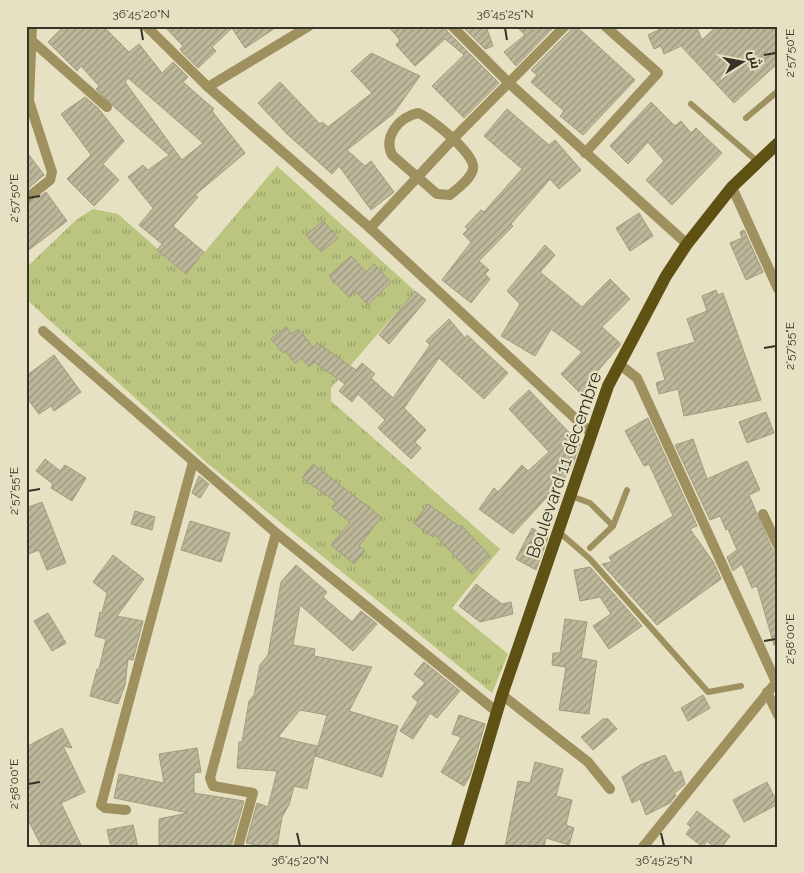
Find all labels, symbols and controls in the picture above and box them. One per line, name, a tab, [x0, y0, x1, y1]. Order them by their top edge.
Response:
text: 36°45'20"N	[112, 7, 170, 21]
text: 36°45'25"N	[477, 7, 533, 21]
text: 2°57'50"E	[783, 29, 797, 77]
north arrow	[716, 38, 766, 88]
text: ش	[744, 49, 764, 70]
text: 2°57'50"E	[7, 174, 21, 222]
text: 2°57'55"E	[783, 322, 797, 370]
street label: Boulevard 11 décembre	[522, 368, 605, 561]
text: 2°57'55"E	[7, 467, 21, 515]
text: 2°58'00"E	[783, 614, 797, 664]
text: 2°58'00"E	[7, 759, 21, 809]
text: 36°45'20"N	[271, 853, 329, 867]
text: 36°45'25"N	[636, 853, 692, 867]

